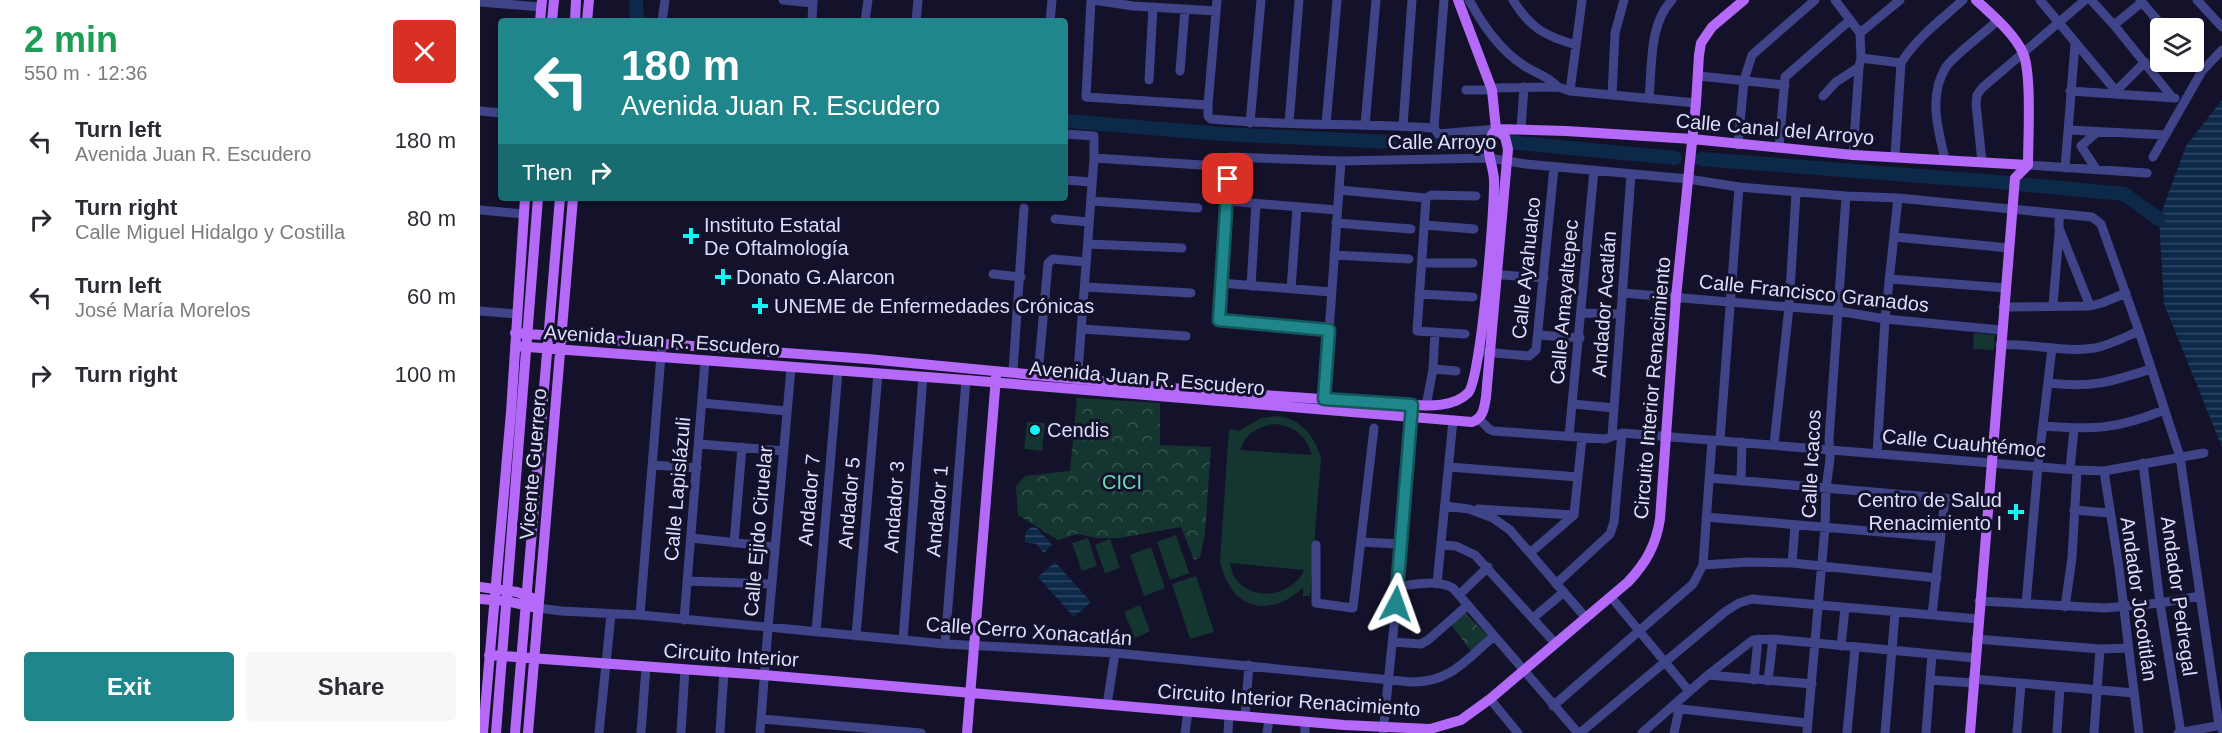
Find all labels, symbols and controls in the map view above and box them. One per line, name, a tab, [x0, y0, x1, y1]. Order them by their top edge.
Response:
map controls	[2150, 18, 2204, 72]
button: layers	[2150, 18, 2204, 72]
text: 2 min	[24, 19, 118, 60]
button: close	[393, 20, 456, 83]
icon: left	[522, 42, 600, 120]
text: 180 m	[621, 42, 740, 89]
text: 550 m · 12:36	[24, 62, 147, 84]
text: Avenida Juan R. Escudero	[621, 91, 940, 121]
street label: Calle Canal del Arroyo	[1675, 109, 1875, 149]
text: Turn left	[75, 117, 161, 142]
icon: left	[24, 125, 57, 158]
text: 180 m	[395, 128, 456, 153]
street label: Calle Arroyo	[1388, 131, 1496, 153]
text: Avenida Juan R. Escudero	[75, 143, 311, 165]
pin	[1202, 153, 1253, 204]
icon: right	[584, 156, 617, 189]
text: Then	[522, 160, 572, 185]
icon: arrive	[1211, 162, 1244, 195]
text: Turn right	[75, 195, 177, 220]
street label: Calle Ayahualco	[1508, 196, 1544, 340]
icon: right	[24, 203, 57, 236]
text: 80 m	[407, 206, 456, 231]
place label: Instituto Estatal De Oftalmología	[704, 214, 849, 259]
street label: Calle Amayaltepec	[1546, 219, 1582, 385]
text: Calle Miguel Hidalgo y Costilla	[75, 221, 345, 243]
marker: Instituto Estatal De Oftalmología	[682, 227, 700, 245]
street label: Andador Acatlán	[1588, 230, 1620, 378]
street label: Circuito Interior Renacimiento	[1630, 256, 1674, 520]
place label: Donato G.Alarcon	[736, 266, 895, 288]
marker: Donato G.Alarcon	[714, 268, 732, 286]
street label: Calle Francisco Granados	[1698, 270, 1930, 316]
text: Turn left	[75, 273, 161, 298]
icon: left	[24, 281, 57, 314]
text: 60 m	[407, 284, 456, 309]
place label: UNEME de Enfermedades Crónicas	[774, 295, 1094, 317]
marker: UNEME de Enfermedades Crónicas	[751, 297, 769, 315]
text: José María Morelos	[75, 299, 251, 321]
street label: Avenida Juan R. Escudero	[543, 321, 781, 359]
street label: Avenida Juan R. Escudero	[1028, 357, 1266, 399]
icon: right	[24, 359, 57, 392]
text: Turn right	[75, 362, 177, 387]
text: 100 m	[395, 362, 456, 387]
street label: Vicente Guerrero	[515, 387, 551, 541]
street label: Calle Icacos	[1797, 409, 1825, 519]
street label: Calle Lapislázuli	[660, 416, 694, 562]
place label: Cendis	[1047, 419, 1109, 441]
marker: Cendis	[1028, 423, 1042, 437]
street label: Calle Cuauhtémoc	[1881, 425, 2047, 461]
street label: Calle Ejido Ciruelar	[740, 444, 776, 617]
street label: Andador 7	[794, 453, 824, 547]
street label: Andador 5	[834, 456, 864, 550]
street label: Andador 3	[880, 460, 908, 554]
street label: Andador 1	[922, 464, 952, 558]
park label: CICI	[1102, 471, 1142, 493]
place label: Centro de Salud Renacimiento I	[1857, 489, 2002, 534]
marker: Centro de Salud Renacimiento I	[2007, 503, 2025, 521]
street label: Andador Jocotitlán	[2117, 515, 2161, 683]
street label: Andador Pedregal	[2157, 515, 2201, 677]
position arrow	[1364, 572, 1428, 636]
street label: Calle Cerro Xonacatlán	[925, 613, 1133, 649]
street label: Circuito Interior	[663, 639, 800, 671]
button: Exit	[24, 652, 234, 721]
button: Share	[246, 652, 456, 721]
street label: Circuito Interior Renacimiento	[1157, 680, 1421, 720]

